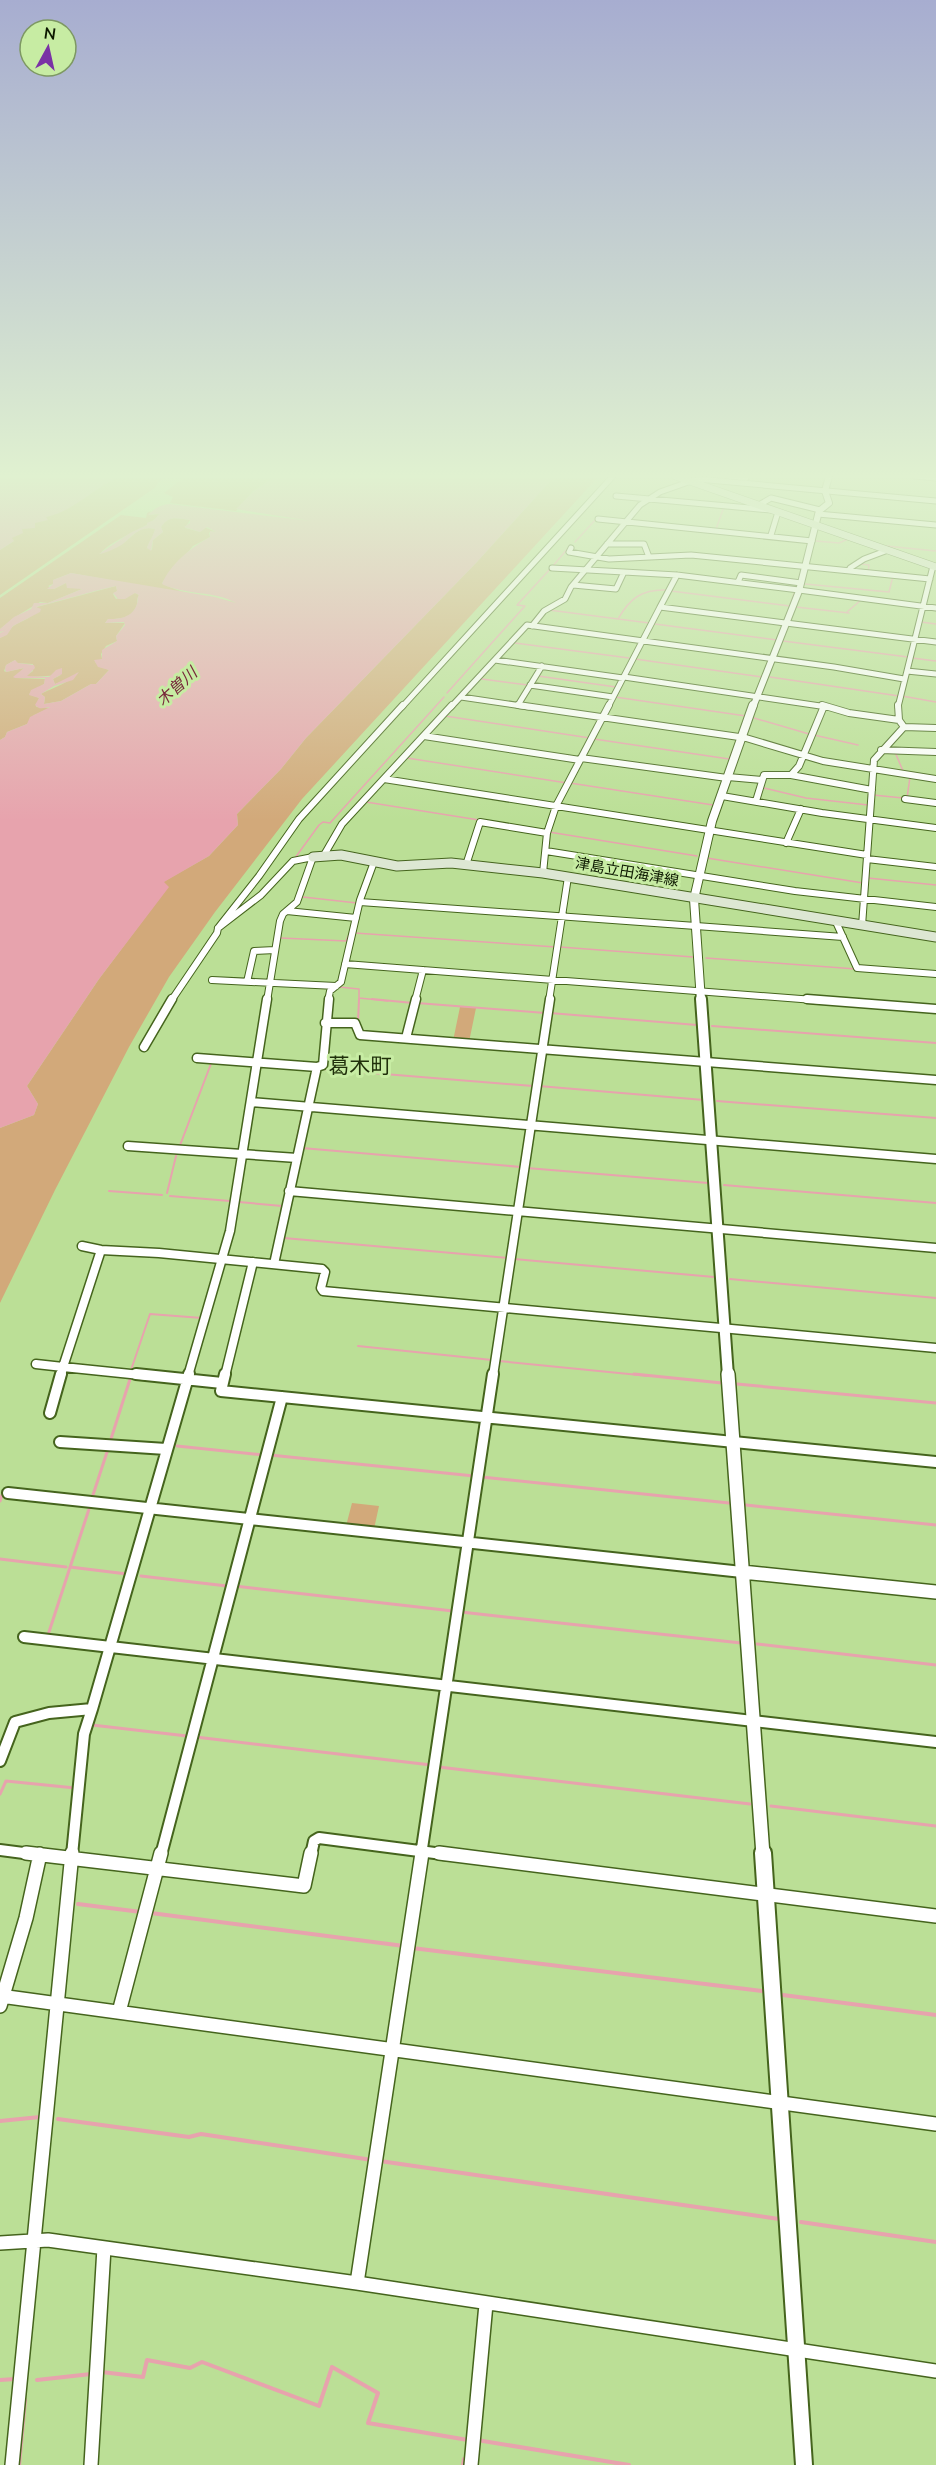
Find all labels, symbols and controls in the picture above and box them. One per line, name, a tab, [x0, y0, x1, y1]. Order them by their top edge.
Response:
north arrow	[18, 18, 78, 78]
text: N	[42, 22, 57, 46]
water label: 木曽川	[152, 661, 204, 711]
street label: 津島立田海津線	[574, 853, 680, 891]
district label: 葛木町	[329, 1052, 392, 1080]

